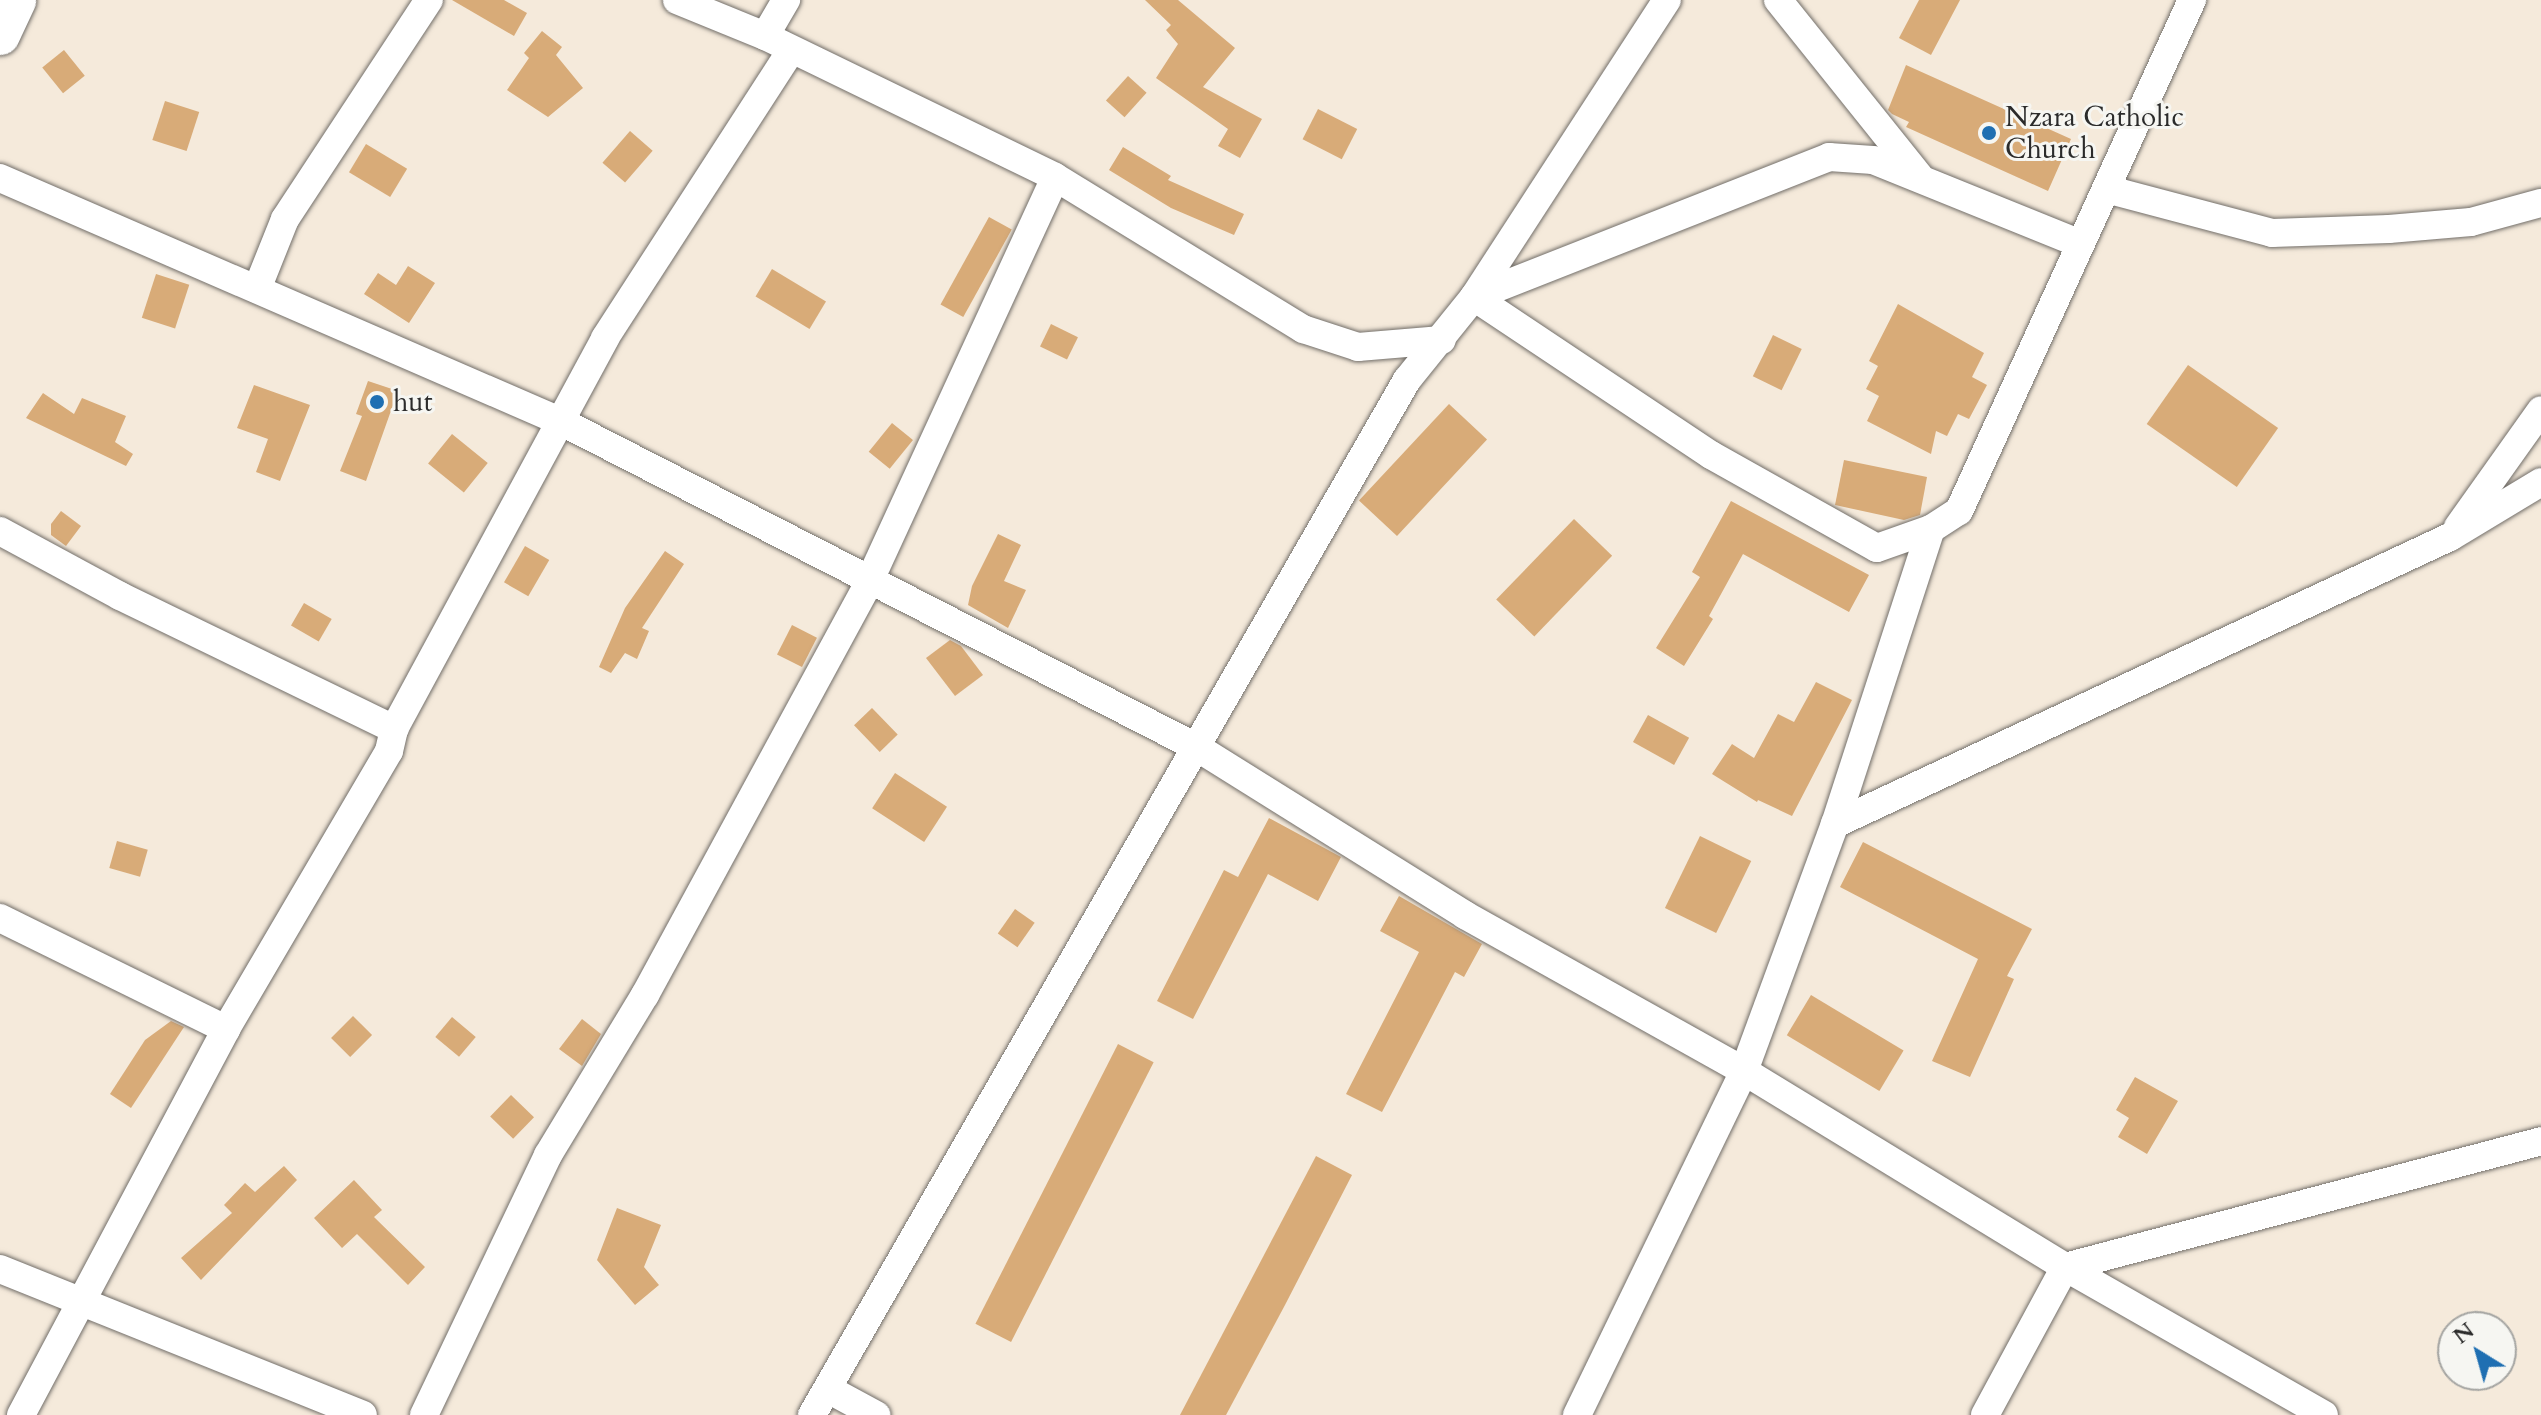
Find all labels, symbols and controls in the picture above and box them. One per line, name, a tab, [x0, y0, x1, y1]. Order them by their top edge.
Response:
place label: Nzara Catholic Church	[2005, 100, 2184, 166]
marker: Nzara Catholic Church	[1980, 124, 1998, 142]
place label: hut	[393, 385, 433, 419]
marker: hut	[368, 393, 386, 411]
north arrow	[2437, 1311, 2517, 1391]
text: N	[2447, 1316, 2480, 1351]

